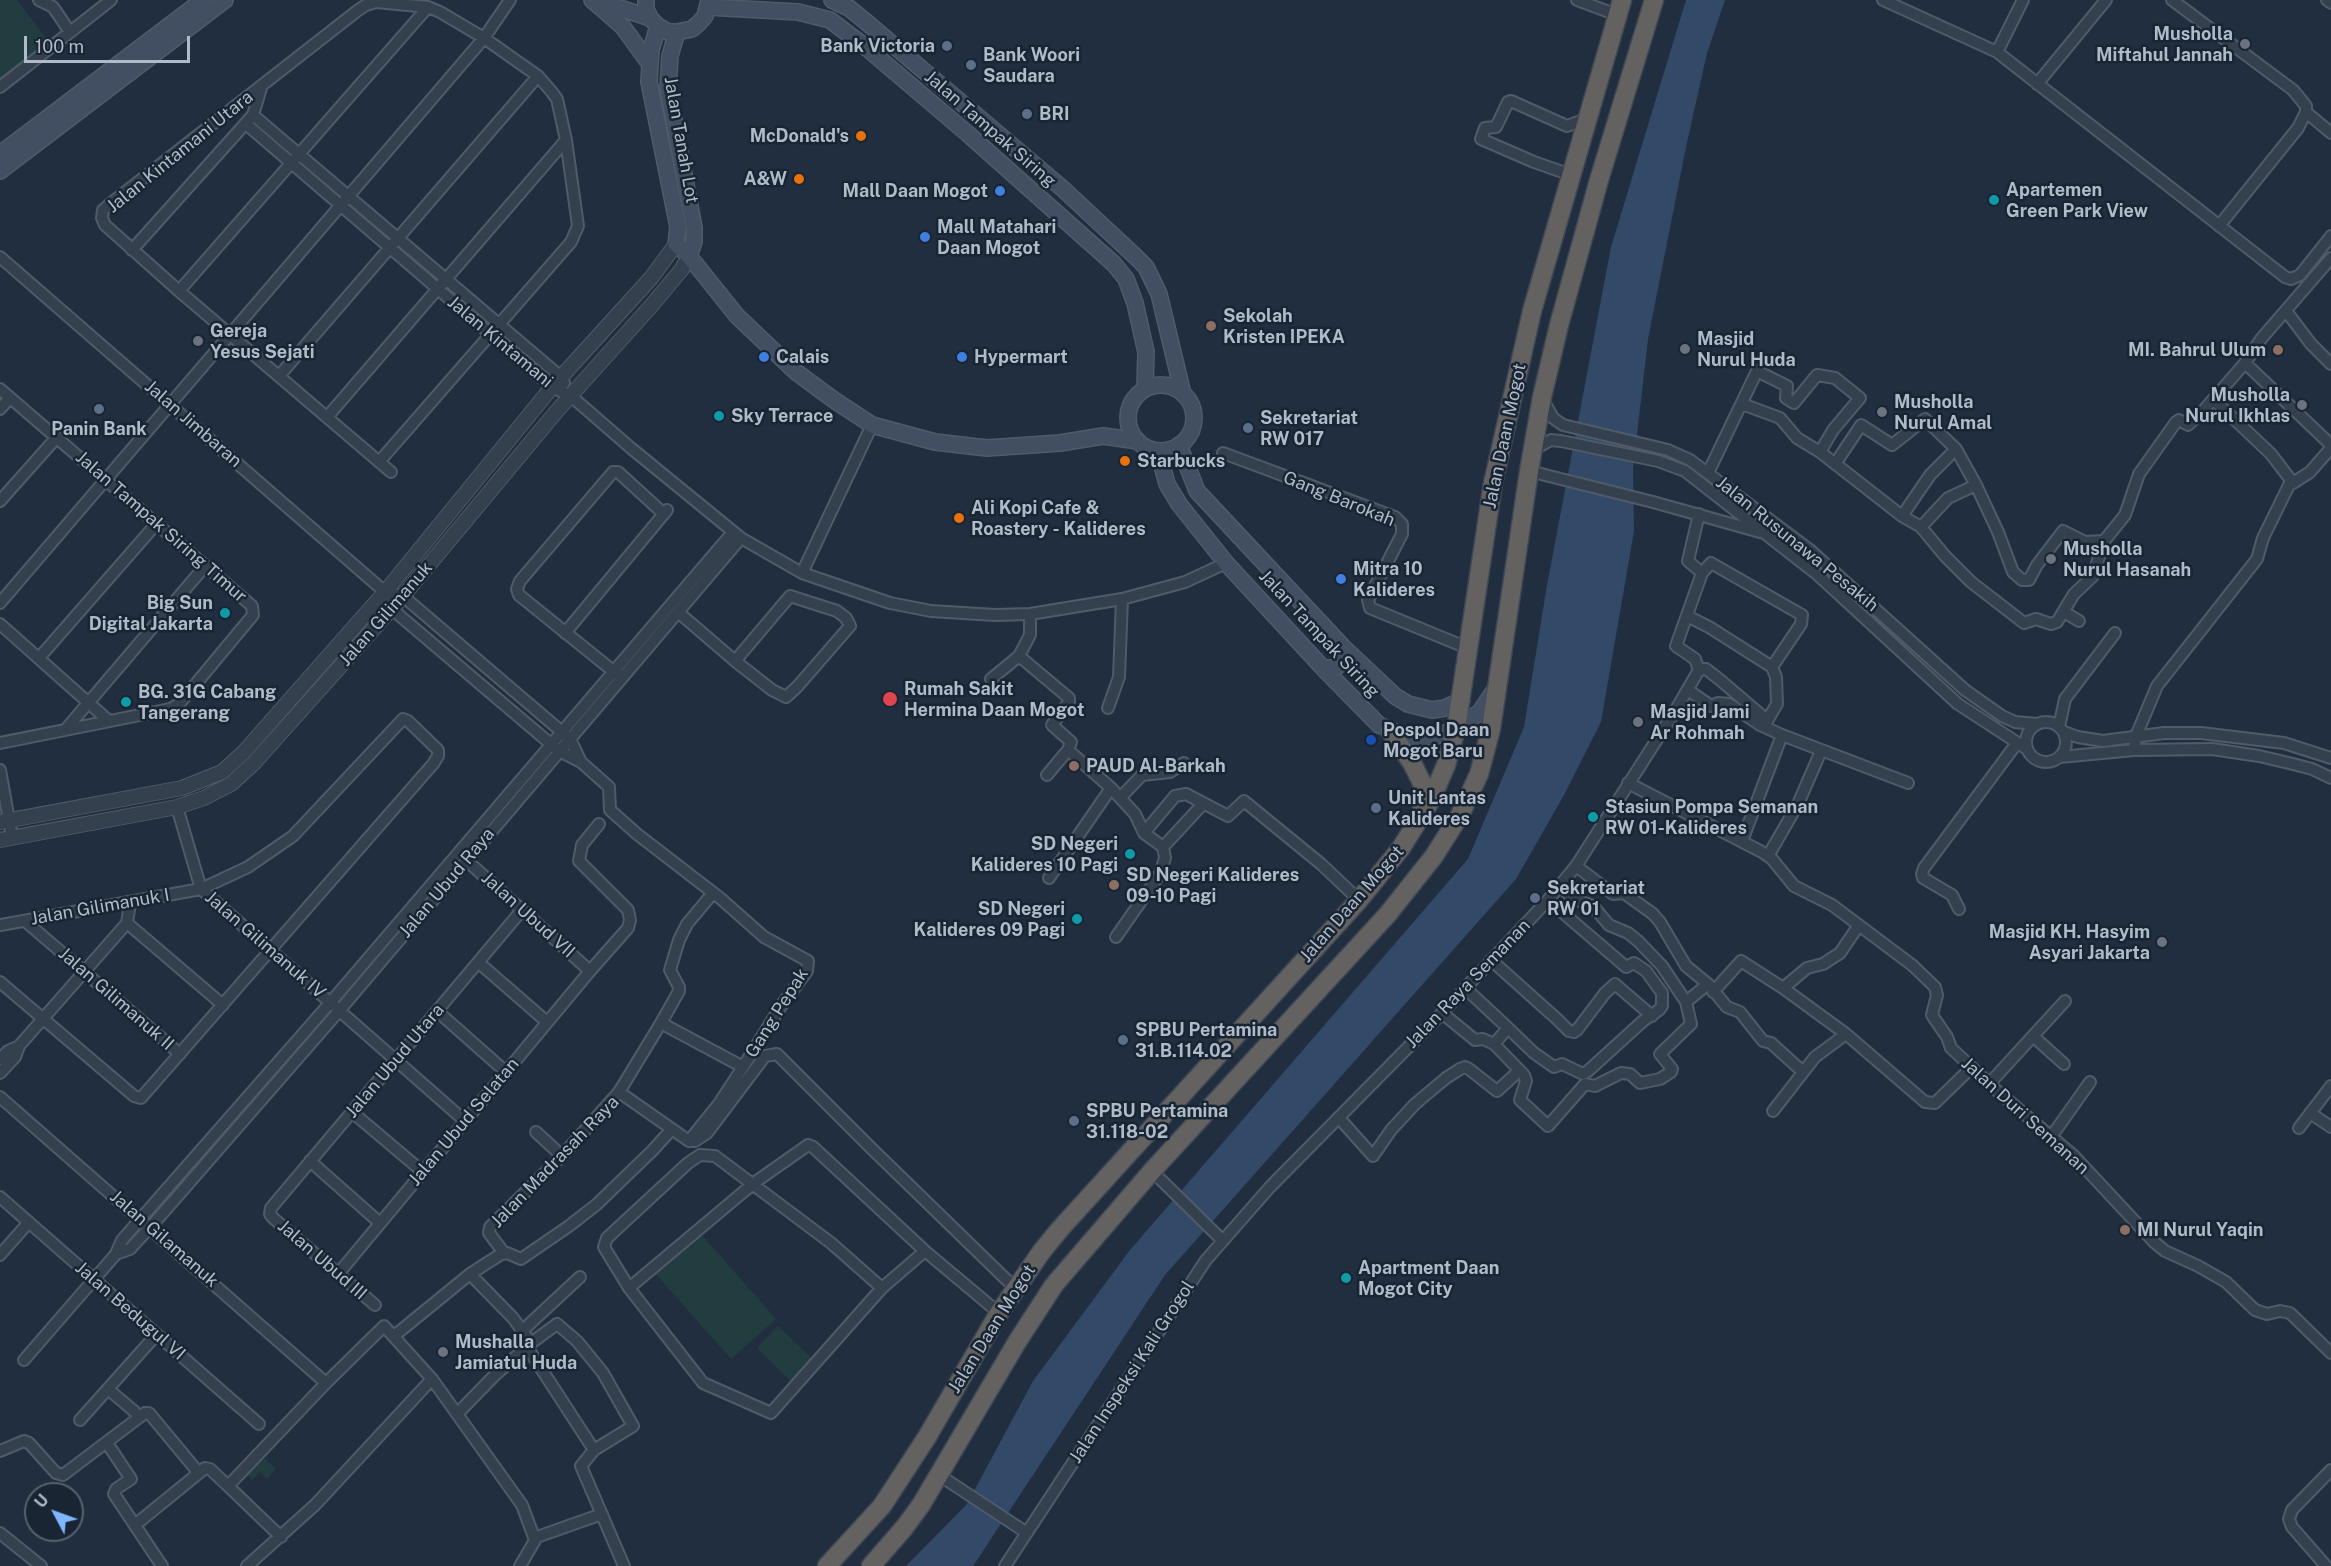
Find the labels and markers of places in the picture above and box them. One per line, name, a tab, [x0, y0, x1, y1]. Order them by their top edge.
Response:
place label: Musholla Miftahul Jannah	[2096, 23, 2233, 66]
place label: Bank Victoria	[820, 35, 935, 57]
marker: Musholla Miftahul Jannah	[2238, 37, 2252, 51]
marker: Bank Victoria	[940, 39, 954, 53]
place label: Bank Woori Saudara	[983, 44, 1080, 86]
marker: Bank Woori Saudara	[964, 58, 978, 72]
place label: BRI	[1039, 103, 1070, 125]
marker: BRI	[1020, 107, 1034, 121]
place label: McDonald's	[750, 125, 849, 147]
marker: McDonald's	[854, 129, 868, 143]
place label: A&W	[743, 168, 787, 190]
marker: A&W	[792, 172, 806, 186]
place label: Apartemen Green Park View	[2006, 179, 2148, 222]
place label: Mall Daan Mogot	[843, 180, 988, 202]
marker: Mall Daan Mogot	[993, 184, 1007, 198]
marker: Apartemen Green Park View	[1987, 193, 2001, 207]
place label: Mall Matahari Daan Mogot	[937, 216, 1056, 258]
marker: Mall Matahari Daan Mogot	[918, 230, 932, 244]
place label: Sekolah Kristen IPEKA	[1223, 305, 1345, 348]
marker: Sekolah Kristen IPEKA	[1204, 319, 1218, 333]
place label: Gereja Yesus Sejati	[210, 320, 314, 362]
place label: Masjid Nurul Huda	[1697, 328, 1796, 370]
marker: Gereja Yesus Sejati	[191, 334, 205, 348]
place label: MI. Bahrul Ulum	[2128, 339, 2266, 361]
marker: Masjid Nurul Huda	[1678, 342, 1692, 356]
marker: MI. Bahrul Ulum	[2271, 343, 2285, 357]
place label: Calais	[776, 346, 829, 368]
place label: Hypermart	[974, 346, 1068, 368]
marker: Calais	[757, 350, 771, 364]
marker: Hypermart	[955, 350, 969, 364]
place label: Musholla Nurul Ikhlas	[2185, 384, 2290, 426]
place label: Musholla Nurul Amal	[1894, 391, 1992, 434]
marker: Musholla Nurul Ikhlas	[2295, 398, 2309, 412]
marker: Panin Bank	[92, 402, 106, 416]
place label: Sky Terrace	[731, 405, 833, 427]
marker: Musholla Nurul Amal	[1875, 405, 1889, 419]
place label: Sekretariat RW 017	[1260, 407, 1358, 450]
marker: Sky Terrace	[712, 409, 726, 423]
place label: Panin Bank	[51, 418, 147, 440]
marker: Sekretariat RW 017	[1241, 421, 1255, 435]
place label: Starbucks	[1137, 450, 1225, 472]
marker: Starbucks	[1118, 454, 1132, 468]
place label: Ali Kopi Cafe & Roastery - Kalideres	[971, 497, 1146, 540]
marker: Ali Kopi Cafe & Roastery - Kalideres	[952, 511, 966, 525]
place label: Musholla Nurul Hasanah	[2063, 538, 2191, 580]
marker: Musholla Nurul Hasanah	[2044, 552, 2058, 566]
place label: Mitra 10 Kalideres	[1353, 558, 1435, 600]
marker: Mitra 10 Kalideres	[1334, 572, 1348, 586]
place label: Big Sun Digital Jakarta	[89, 592, 213, 634]
marker: Big Sun Digital Jakarta	[218, 606, 232, 620]
place label: Rumah Sakit Hermina Daan Mogot	[904, 678, 1084, 720]
place label: BG. 31G Cabang Tangerang	[138, 681, 276, 724]
marker: Rumah Sakit Hermina Daan Mogot	[881, 690, 899, 708]
marker: BG. 31G Cabang Tangerang	[119, 695, 133, 709]
place label: Masjid Jami Ar Rohmah	[1650, 701, 1750, 744]
marker: Masjid Jami Ar Rohmah	[1631, 715, 1645, 729]
place label: Pospol Daan Mogot Baru	[1383, 719, 1489, 762]
marker: Pospol Daan Mogot Baru	[1364, 733, 1378, 747]
place label: PAUD Al-Barkah	[1086, 755, 1226, 777]
marker: PAUD Al-Barkah	[1067, 759, 1081, 773]
place label: Unit Lantas Kalideres	[1388, 787, 1486, 830]
place label: Stasiun Pompa Semanan RW 01-Kalideres	[1605, 796, 1818, 838]
marker: Unit Lantas Kalideres	[1369, 801, 1383, 815]
marker: Stasiun Pompa Semanan RW 01-Kalideres	[1586, 810, 1600, 824]
place label: SD Negeri Kalideres 10 Pagi	[971, 833, 1118, 876]
marker: SD Negeri Kalideres 10 Pagi	[1123, 847, 1137, 861]
place label: SD Negeri Kalideres 09-10 Pagi	[1126, 864, 1299, 906]
place label: Sekretariat RW 01	[1547, 877, 1645, 920]
marker: SD Negeri Kalideres 09-10 Pagi	[1107, 878, 1121, 892]
marker: Sekretariat RW 01	[1528, 891, 1542, 905]
place label: SD Negeri Kalideres 09 Pagi	[914, 898, 1065, 940]
marker: SD Negeri Kalideres 09 Pagi	[1070, 912, 1084, 926]
place label: Masjid KH. Hasyim Asyari Jakarta	[1989, 921, 2150, 964]
marker: Masjid KH. Hasyim Asyari Jakarta	[2155, 935, 2169, 949]
place label: SPBU Pertamina 31.B.114.02	[1135, 1019, 1277, 1062]
marker: SPBU Pertamina 31.B.114.02	[1116, 1033, 1130, 1047]
place label: SPBU Pertamina 31.118-02	[1086, 1100, 1228, 1142]
marker: SPBU Pertamina 31.118-02	[1067, 1114, 1081, 1128]
place label: MI Nurul Yaqin	[2137, 1219, 2263, 1241]
marker: MI Nurul Yaqin	[2118, 1223, 2132, 1237]
place label: Apartment Daan Mogot City	[1358, 1257, 1499, 1300]
marker: Apartment Daan Mogot City	[1339, 1271, 1353, 1285]
place label: Mushalla Jamiatul Huda	[455, 1331, 577, 1374]
marker: Mushalla Jamiatul Huda	[436, 1345, 450, 1359]

